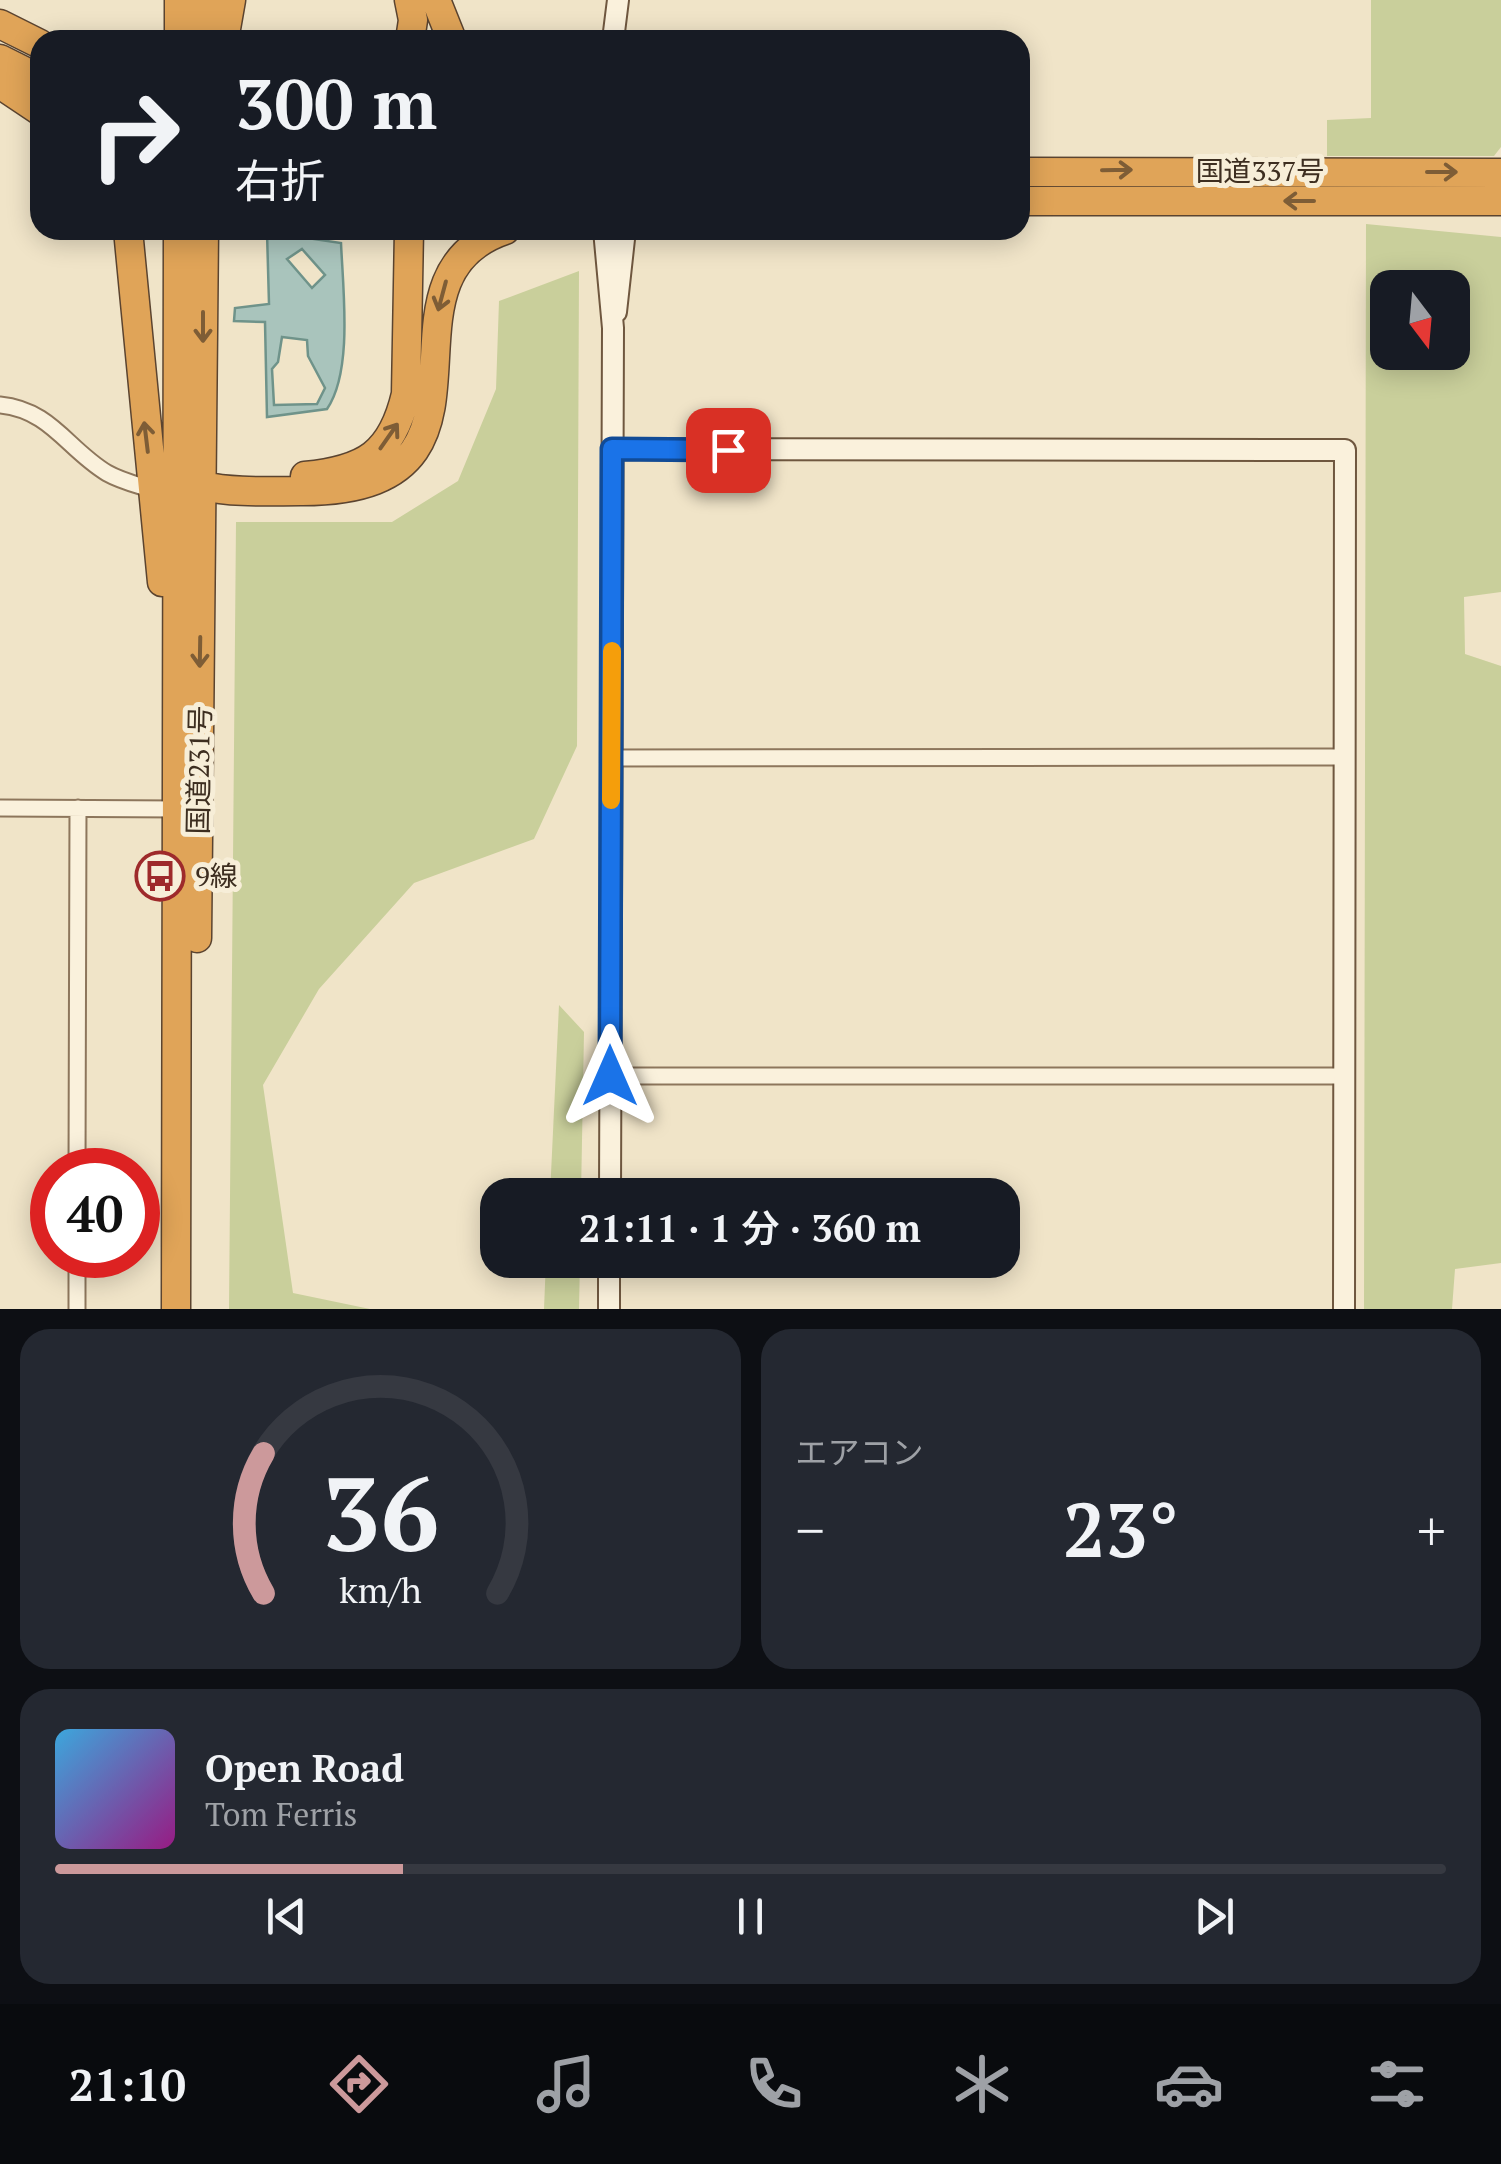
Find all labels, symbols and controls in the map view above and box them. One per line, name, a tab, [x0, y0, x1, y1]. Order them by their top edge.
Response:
text: 300 m	[235, 56, 437, 149]
icon: right	[70, 70, 200, 200]
text: 右折	[235, 150, 325, 210]
street label: 国道337号	[1196, 152, 1324, 189]
one-way arrow	[1101, 161, 1133, 180]
one-way arrow	[1426, 163, 1458, 182]
one-way arrow	[1283, 192, 1316, 210]
north arrow	[1370, 270, 1470, 370]
map controls	[1370, 270, 1470, 370]
one-way arrow	[432, 280, 451, 311]
one-way arrow	[194, 311, 213, 343]
pin	[686, 408, 771, 493]
one-way arrow	[136, 422, 155, 454]
one-way arrow	[378, 423, 399, 450]
icon: arrive	[701, 423, 756, 478]
one-way arrow	[190, 636, 210, 668]
street label: 国道231号	[179, 705, 218, 835]
bus stop icon: 9線	[134, 850, 186, 902]
place label: 9線	[195, 857, 238, 894]
position arrow	[558, 1024, 662, 1128]
speed limit sign: 40	[30, 1148, 160, 1278]
text: 21:11 · 1 分 · 360 m	[579, 1203, 921, 1253]
text: エアコン	[796, 1431, 924, 1473]
text: 36	[321, 1443, 439, 1581]
text: 23°	[1063, 1479, 1179, 1578]
text: −	[796, 1493, 825, 1566]
text: +	[1417, 1493, 1446, 1566]
text: km/h	[339, 1566, 422, 1613]
text: Open Road	[205, 1743, 404, 1793]
text: Tom Ferris	[205, 1793, 357, 1835]
icon: previous	[259, 1889, 314, 1944]
icon: pause	[723, 1889, 778, 1944]
icon: next	[1187, 1889, 1242, 1944]
icon: directions	[324, 2049, 394, 2119]
icon: music	[531, 2049, 601, 2119]
icon: phone	[739, 2049, 809, 2119]
icon: climate	[947, 2049, 1017, 2119]
icon: car	[1154, 2049, 1224, 2119]
icon: filters	[1362, 2049, 1432, 2119]
text: 21:10	[69, 2054, 186, 2114]

